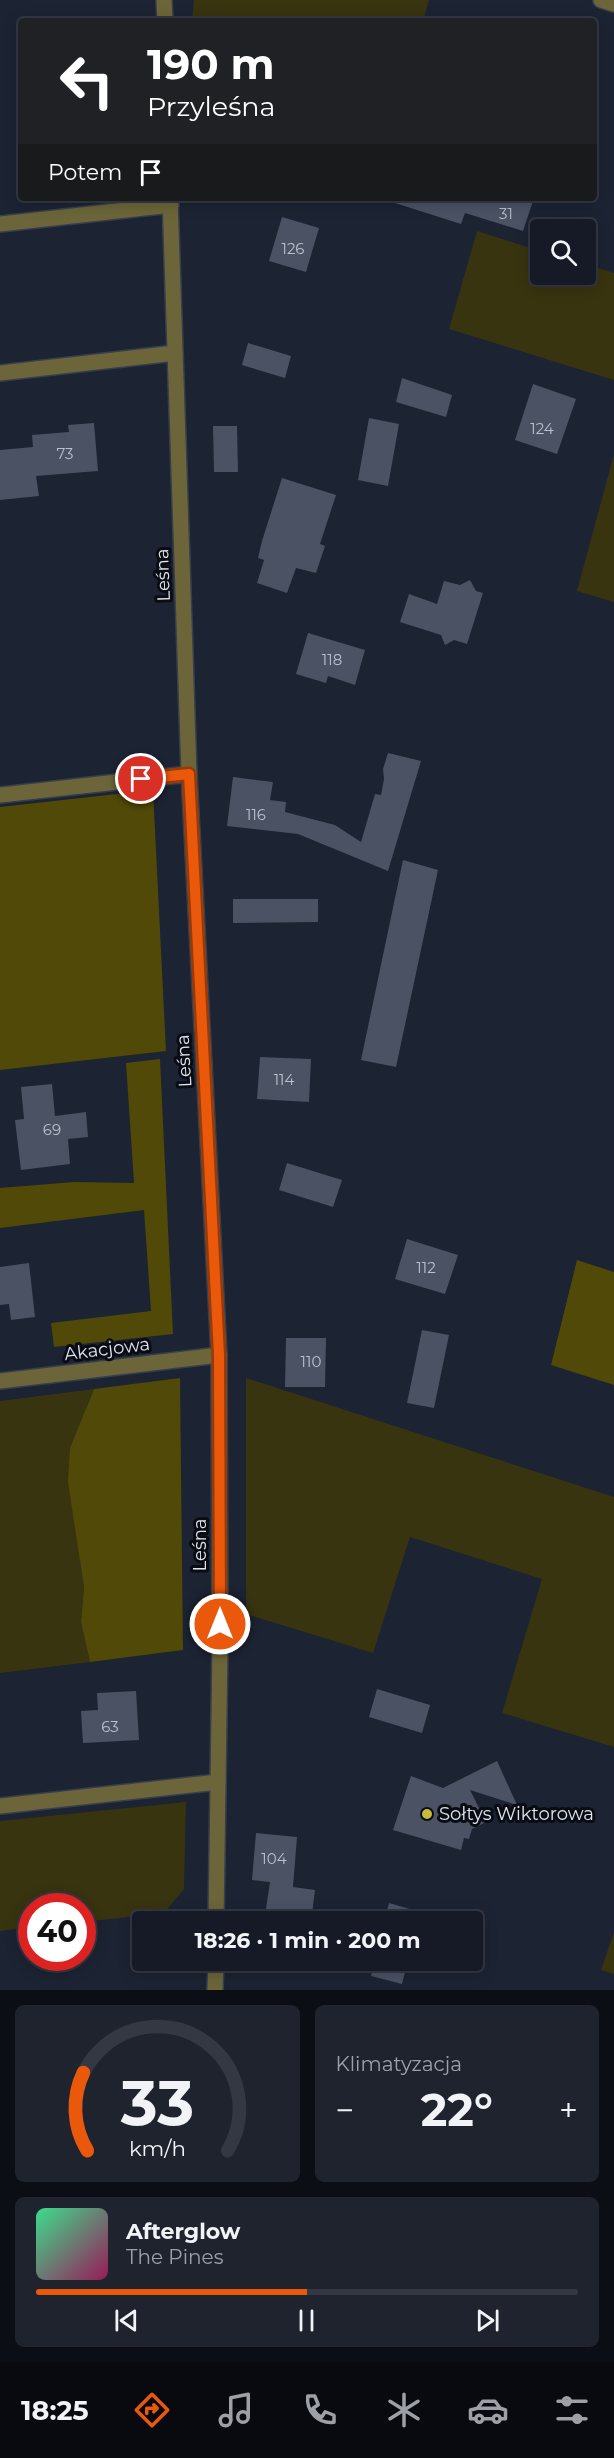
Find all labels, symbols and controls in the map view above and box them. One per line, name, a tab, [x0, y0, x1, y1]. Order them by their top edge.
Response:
text: 190 m	[147, 38, 275, 90]
icon: left	[48, 42, 126, 120]
text: Przyleśna	[147, 90, 276, 123]
icon: arrive	[134, 156, 167, 189]
text: Potem	[48, 159, 122, 186]
house number: 31	[499, 204, 513, 223]
map controls	[530, 219, 596, 285]
button: search	[530, 219, 596, 285]
house number: 126	[281, 239, 305, 258]
house number: 124	[530, 419, 554, 438]
house number: 73	[56, 444, 74, 463]
street label: Leśna	[151, 548, 175, 602]
house number: 118	[322, 650, 342, 669]
pin	[115, 753, 166, 804]
icon: arrive	[124, 762, 157, 795]
house number: 116	[246, 805, 266, 824]
street label: Leśna	[172, 1034, 196, 1088]
house number: 114	[274, 1070, 294, 1089]
house number: 69	[43, 1120, 61, 1139]
house number: 112	[416, 1258, 436, 1277]
street label: Akacjowa	[63, 1333, 151, 1365]
house number: 110	[301, 1352, 321, 1371]
street label: Leśna	[189, 1519, 211, 1571]
position arrow	[188, 1592, 252, 1656]
house number: 63	[101, 1717, 119, 1736]
place label: Sołtys Wiktorowa	[439, 1803, 594, 1825]
marker: Sołtys Wiktorowa	[420, 1807, 434, 1821]
house number: 104	[261, 1849, 287, 1868]
speed limit sign: 40	[18, 1893, 96, 1971]
text: 18:26 · 1 min · 200 m	[194, 1927, 421, 1954]
text: Klimatyzacja	[336, 2052, 462, 2076]
text: 33	[119, 2065, 194, 2141]
text: 22°	[421, 2082, 493, 2137]
text: −	[336, 2090, 354, 2130]
text: +	[559, 2090, 578, 2130]
text: km/h	[129, 2135, 186, 2161]
text: Afterglow	[126, 2218, 240, 2245]
text: The Pines	[126, 2245, 223, 2269]
icon: previous	[110, 2304, 143, 2337]
icon: pause	[290, 2304, 323, 2337]
icon: next	[471, 2304, 504, 2337]
icon: directions	[131, 2389, 173, 2431]
icon: music	[215, 2389, 257, 2431]
icon: phone	[299, 2389, 341, 2431]
icon: climate	[383, 2389, 425, 2431]
icon: car	[467, 2389, 509, 2431]
icon: filters	[551, 2389, 593, 2431]
text: 18:25	[21, 2394, 89, 2427]

